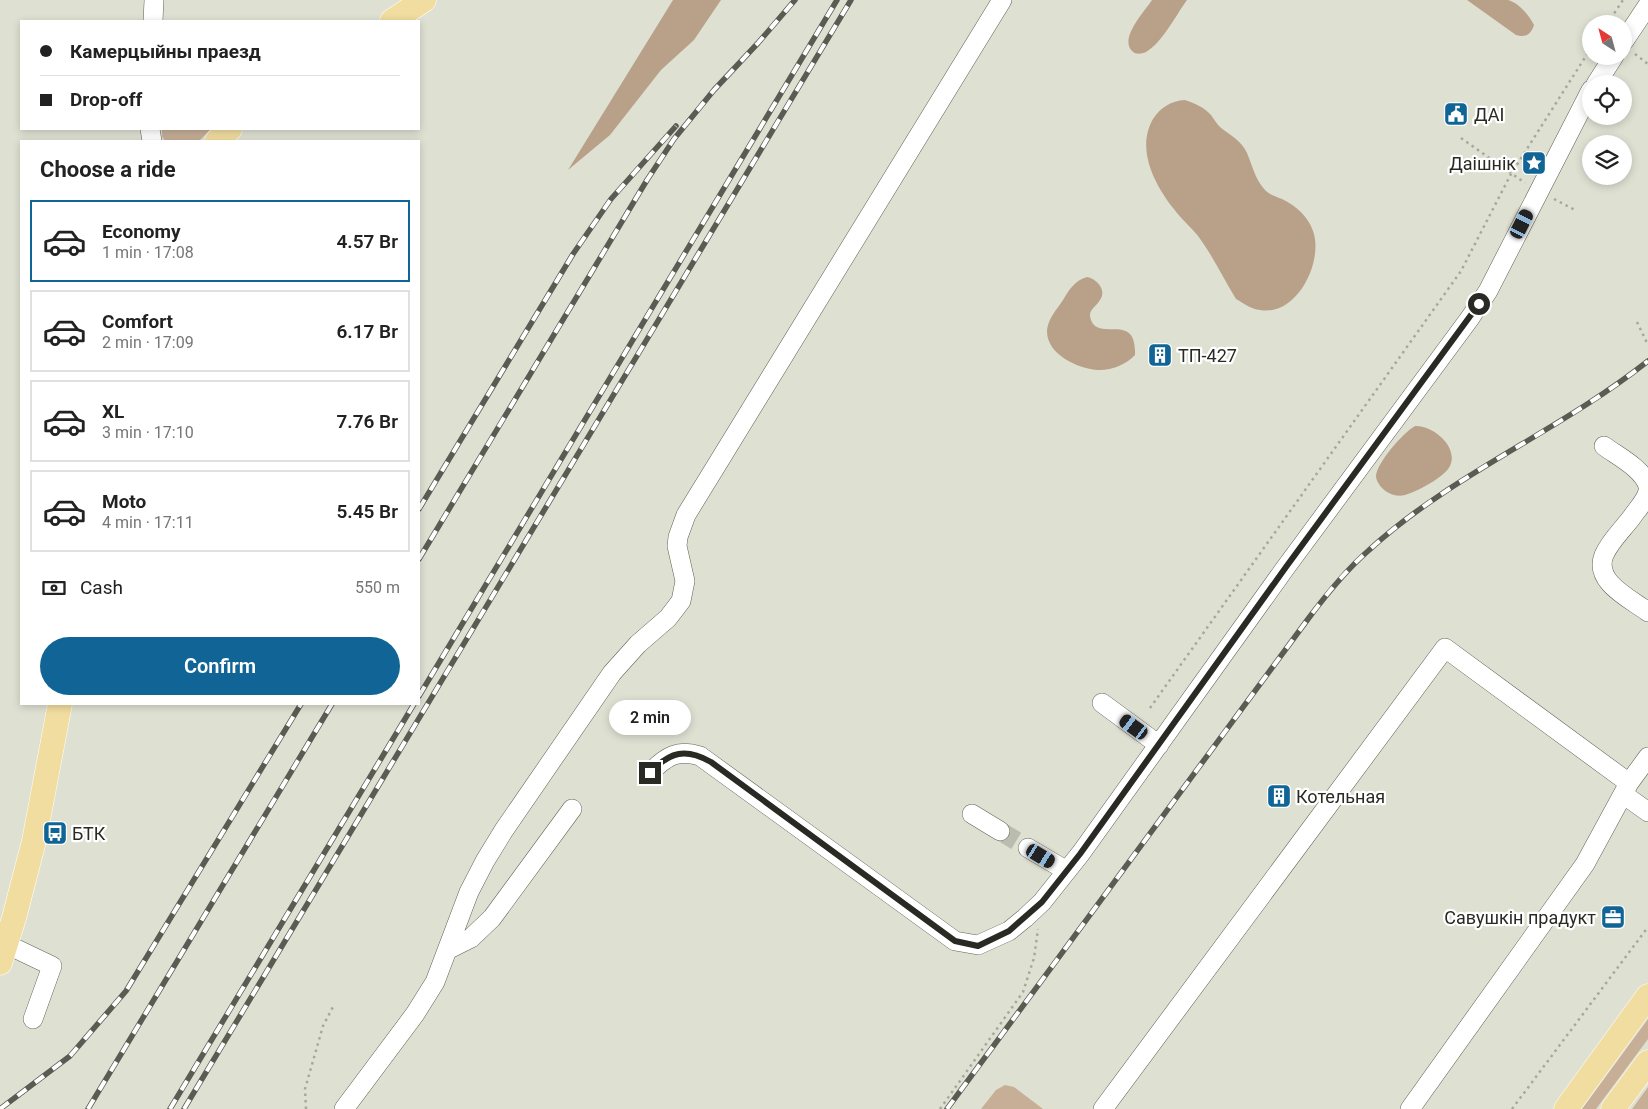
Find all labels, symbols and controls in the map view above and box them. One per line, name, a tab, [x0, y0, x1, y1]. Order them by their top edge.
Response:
north arrow	[1582, 15, 1632, 65]
map controls	[1582, 15, 1632, 185]
text: Камерцыйны праезд	[70, 40, 261, 63]
button: locate	[1582, 75, 1632, 125]
text: Drop-off	[70, 88, 142, 111]
public building icon: ДАІ	[1443, 101, 1469, 127]
place label: ДАІ	[1474, 104, 1504, 125]
button: layers	[1582, 135, 1632, 185]
place icon: Даішнік	[1521, 150, 1547, 176]
place label: Даішнік	[1449, 153, 1516, 174]
text: Choose a ride	[40, 157, 176, 182]
car	[1508, 207, 1535, 241]
icon: car	[42, 219, 87, 264]
text: Economy	[102, 220, 181, 243]
text: 4.57 Br	[336, 230, 398, 253]
text: 1 min · 17:08	[102, 243, 194, 262]
route start	[1468, 293, 1490, 315]
icon: car	[42, 309, 87, 354]
text: Comfort	[102, 310, 173, 333]
text: 6.17 Br	[336, 320, 398, 343]
text: 2 min · 17:09	[102, 333, 194, 352]
building icon: ТП-427	[1147, 342, 1173, 368]
place label: ТП-427	[1178, 345, 1237, 366]
icon: car	[42, 399, 87, 444]
text: XL	[102, 400, 124, 423]
text: 7.76 Br	[336, 410, 398, 433]
text: 3 min · 17:10	[102, 423, 194, 442]
icon: car	[42, 489, 87, 534]
text: Moto	[102, 490, 146, 513]
text: 5.45 Br	[336, 500, 398, 523]
text: 4 min · 17:11	[102, 513, 194, 532]
icon: cash	[40, 574, 68, 602]
text: Cash	[80, 576, 123, 599]
text: 550 m	[355, 578, 400, 597]
button: Confirm	[40, 637, 400, 695]
callout: 2 min	[609, 700, 691, 736]
text: 2 min	[630, 708, 670, 727]
car	[1117, 712, 1150, 742]
route end	[639, 762, 661, 784]
building icon: Котельная	[1266, 783, 1292, 809]
place label: Котельная	[1296, 786, 1385, 807]
bus stop icon: БТК	[42, 820, 68, 846]
place label: БТК	[72, 823, 106, 844]
car	[1024, 842, 1057, 870]
office icon: Савушкін прадукт	[1600, 904, 1626, 930]
place label: Савушкін прадукт	[1444, 907, 1596, 928]

